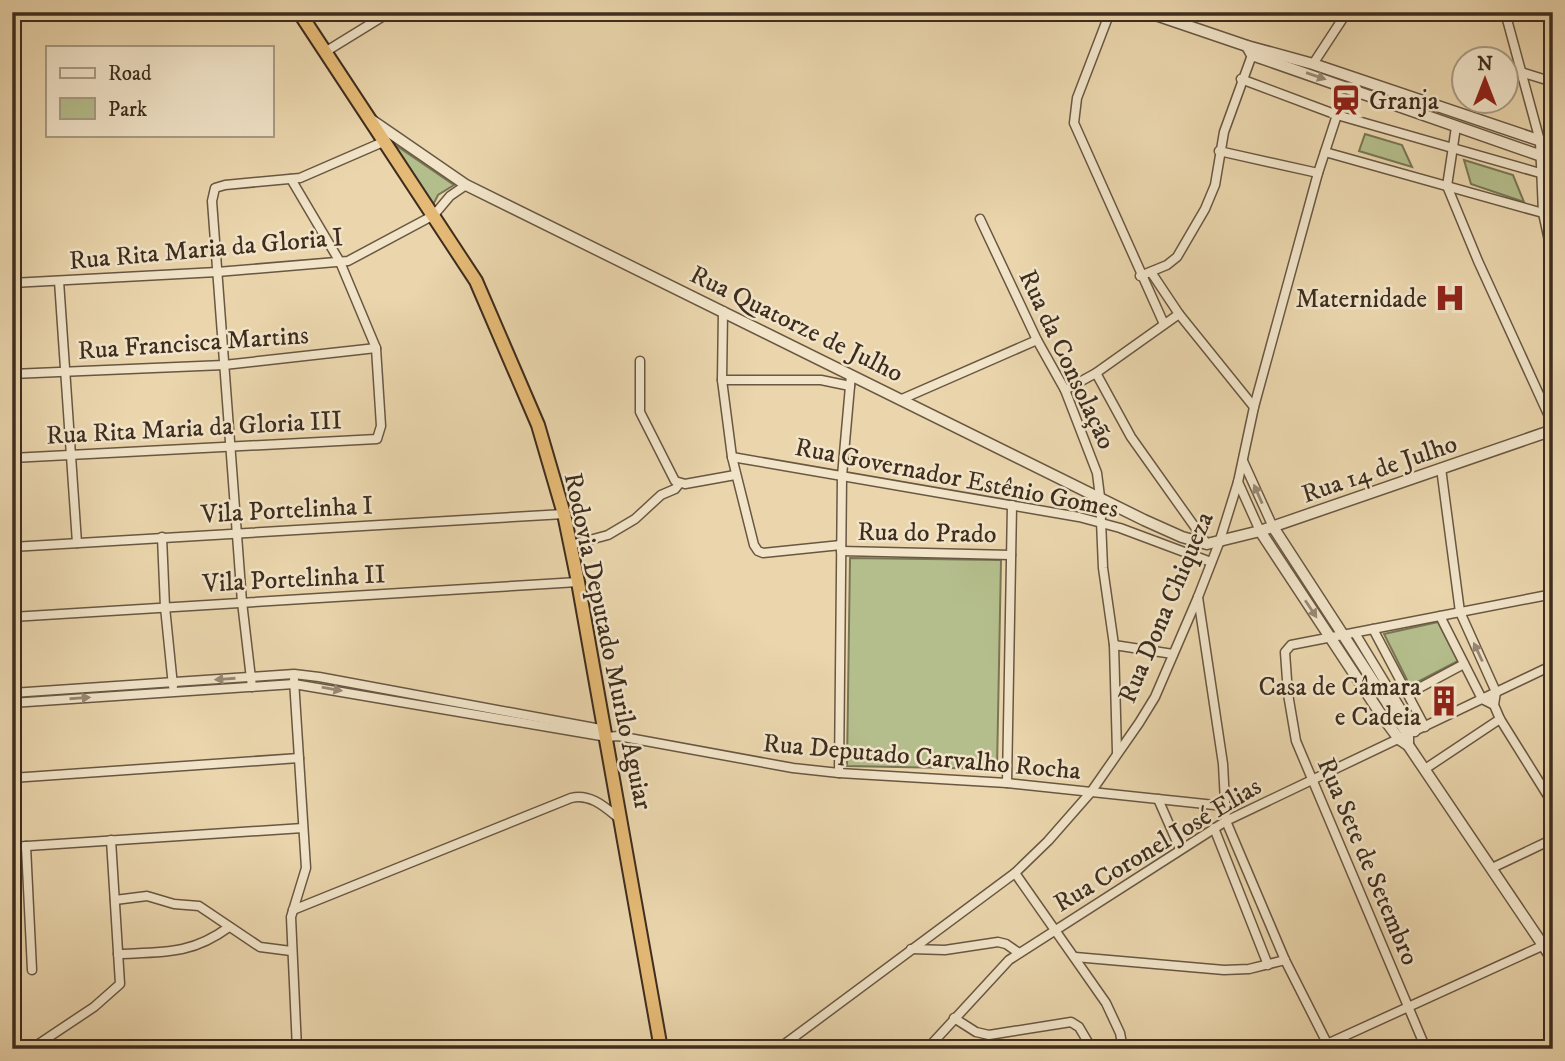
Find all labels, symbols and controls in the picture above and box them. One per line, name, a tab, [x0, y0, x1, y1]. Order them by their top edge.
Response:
legend	[46, 46, 273, 136]
north arrow	[1450, 46, 1520, 116]
text: N	[1477, 53, 1493, 76]
text: Road	[108, 61, 152, 87]
one-way arrow	[1306, 71, 1327, 82]
station icon: Granja	[1329, 83, 1363, 117]
place label: Granja	[1369, 85, 1439, 118]
text: Park	[108, 97, 148, 123]
street label: Rua Rita Maria da Gloria I	[68, 221, 344, 278]
street label: Rua Quatorze de Julho	[684, 258, 908, 390]
street label: Rua da Consolação	[1011, 265, 1123, 455]
hospital icon: Maternidade	[1433, 281, 1467, 315]
place label: Maternidade	[1295, 283, 1427, 316]
street label: Rua Francisca Martins	[76, 319, 310, 368]
street label: Rua Rita Maria da Gloria III	[45, 404, 343, 453]
street label: Rua 14 de Julho	[1297, 427, 1462, 511]
street label: Rua Governador Estênio Gomes	[792, 431, 1121, 526]
street label: Rodovia Deputado Murilo Aguiar	[556, 470, 659, 813]
one-way arrow	[1252, 484, 1264, 504]
street label: Vila Portelinha I	[199, 490, 374, 532]
street label: Rua Dona Chiqueza	[1111, 507, 1222, 708]
street label: Rua do Prado	[857, 516, 997, 551]
street label: Vila Portelinha II	[201, 558, 386, 601]
one-way arrow	[1304, 599, 1317, 618]
one-way arrow	[1472, 642, 1484, 662]
place label: Casa de Câmara e Cadeia	[1258, 671, 1421, 734]
one-way arrow	[214, 674, 236, 685]
one-way arrow	[321, 684, 343, 695]
building icon: Casa de Câmara e Cadeia	[1427, 684, 1461, 718]
one-way arrow	[70, 693, 92, 704]
street label: Rua Deputado Carvalho Rocha	[762, 727, 1082, 788]
street label: Rua Sete de Setembro	[1309, 753, 1426, 970]
street label: Rua Coronel José Elias	[1048, 770, 1268, 920]

